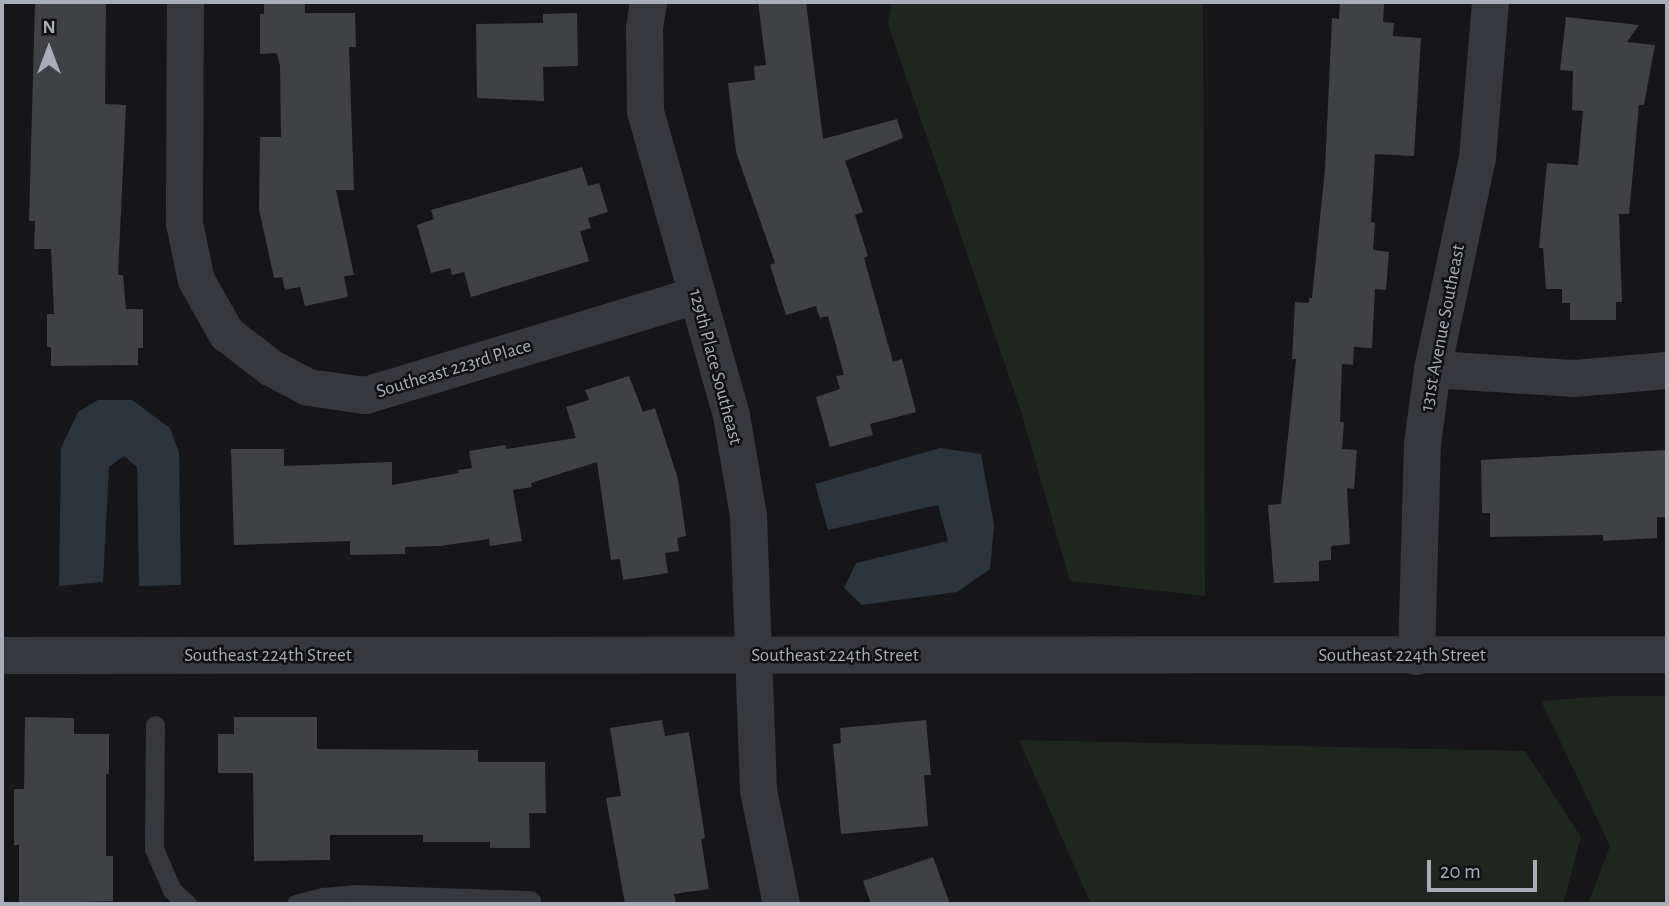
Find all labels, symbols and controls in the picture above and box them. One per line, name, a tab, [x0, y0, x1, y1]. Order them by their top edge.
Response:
north arrow	[14, 14, 84, 84]
text: N	[42, 18, 56, 37]
street label: 131st Avenue Southeast	[1416, 242, 1470, 414]
street label: 129th Place Southeast	[683, 287, 747, 447]
street label: Southeast 223rd Place	[374, 335, 534, 403]
street label: Southeast 224th Street	[184, 645, 352, 667]
street label: Southeast 224th Street	[751, 645, 919, 667]
street label: Southeast 224th Street	[1318, 645, 1486, 667]
scale bar	[1431, 846, 1541, 890]
text: 20 m	[1440, 861, 1481, 882]

